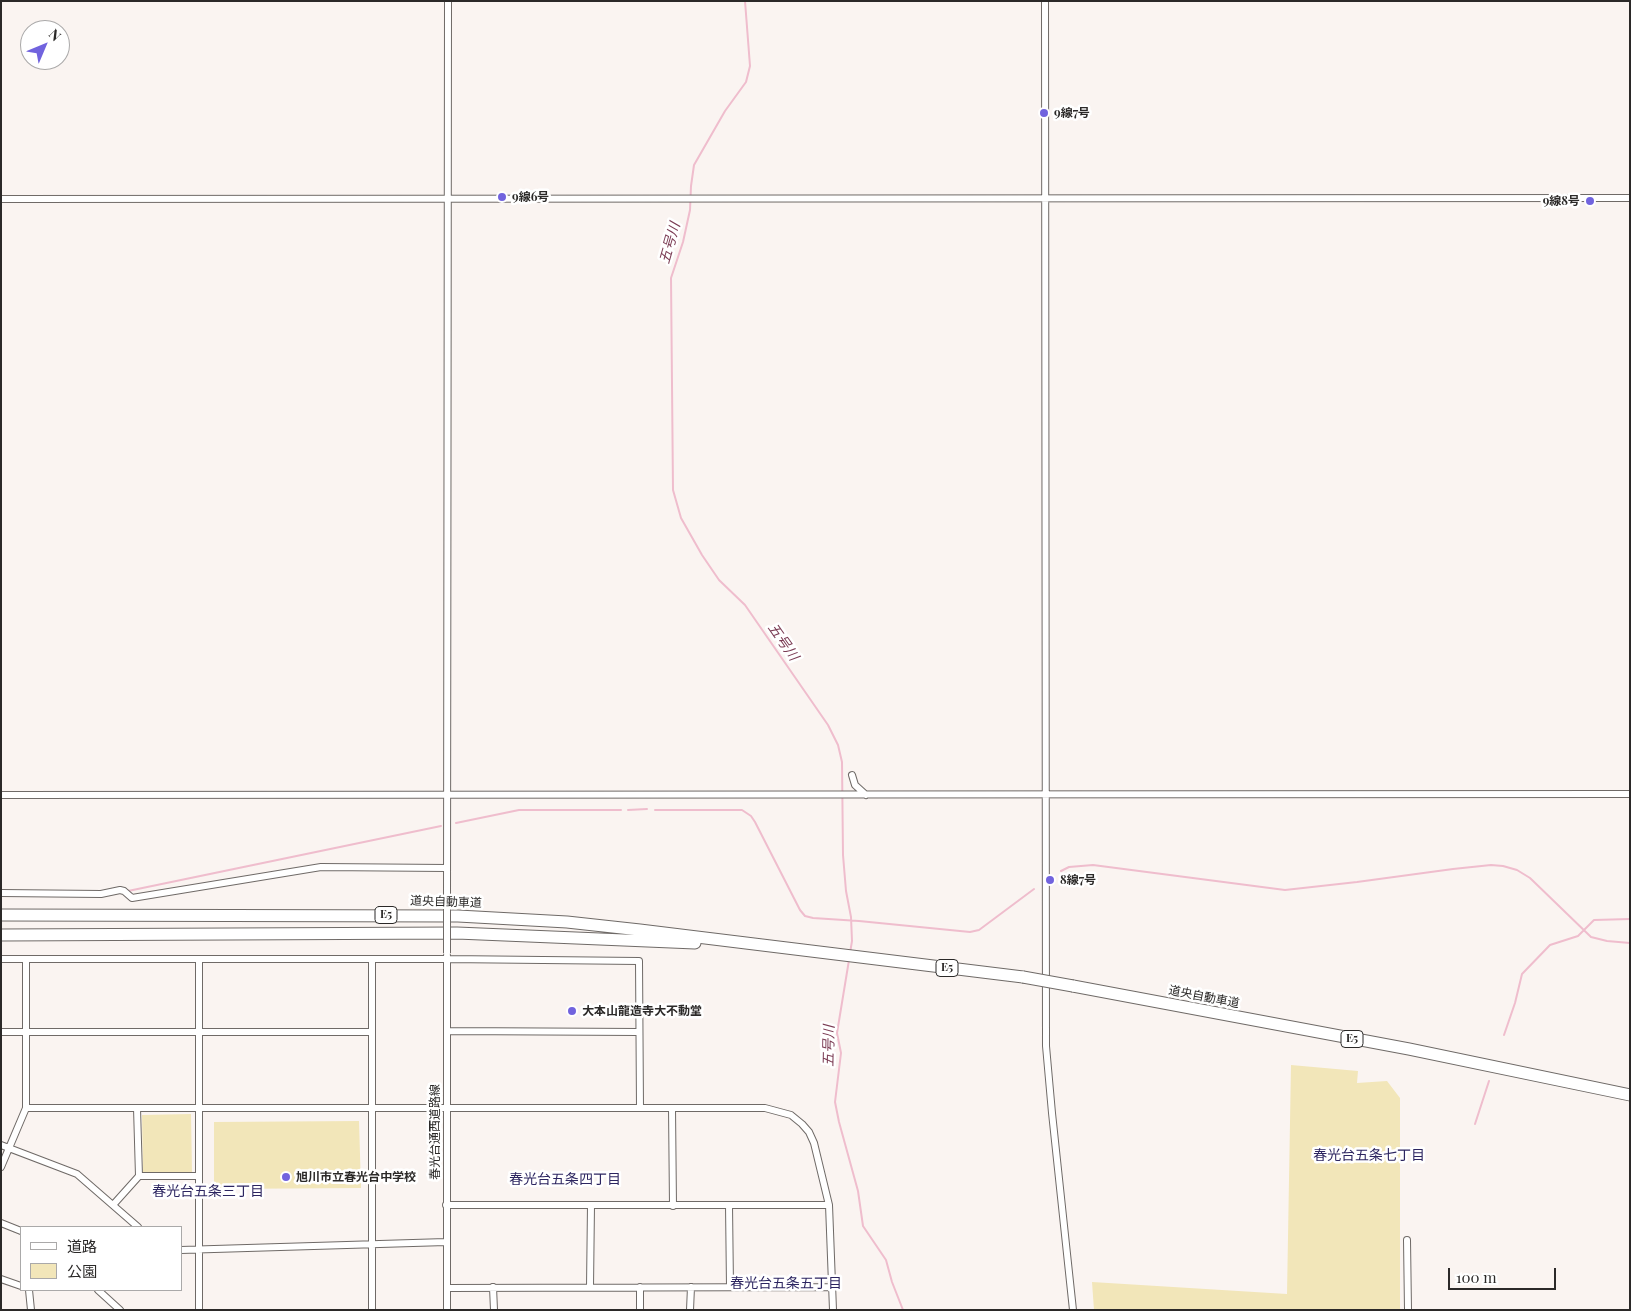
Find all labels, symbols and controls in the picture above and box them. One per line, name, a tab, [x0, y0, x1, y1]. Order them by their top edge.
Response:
north arrow	[20, 20, 70, 70]
text: N	[45, 24, 66, 45]
place label: 9線7号	[1054, 106, 1090, 120]
marker: 9線7号	[1038, 107, 1050, 119]
place label: 9線6号	[512, 190, 549, 204]
marker: 9線6号	[496, 191, 508, 203]
place label: 9線8号	[1543, 194, 1580, 208]
marker: 9線8号	[1584, 195, 1596, 207]
water label: 五号川	[656, 220, 684, 266]
water label: 五号川	[764, 620, 802, 664]
place label: 8線7号	[1060, 873, 1096, 887]
marker: 8線7号	[1044, 874, 1056, 886]
street label: 道央自動車道	[410, 894, 482, 910]
road number: E5	[375, 906, 397, 924]
road number: E5	[936, 960, 958, 976]
street label: 道央自動車道	[1167, 983, 1241, 1011]
place label: 大本山龍造寺大不動堂	[582, 1004, 702, 1018]
marker: 大本山龍造寺大不動堂	[566, 1005, 578, 1017]
water label: 五号川	[820, 1025, 838, 1067]
road number: E5	[1341, 1030, 1363, 1048]
street label: 春光台通西道路線	[428, 1084, 442, 1180]
district label: 春光台五条七丁目	[1313, 1148, 1425, 1164]
place label: 旭川市立春光台中学校	[296, 1170, 416, 1184]
marker: 旭川市立春光台中学校	[280, 1171, 292, 1183]
district label: 春光台五条四丁目	[509, 1172, 621, 1188]
district label: 春光台五条三丁目	[152, 1184, 264, 1200]
legend	[20, 1226, 182, 1291]
text: 道路	[67, 1236, 97, 1256]
scale bar	[1451, 1258, 1558, 1290]
text: 公園	[67, 1261, 97, 1281]
text: 100 m	[1456, 1267, 1497, 1287]
district label: 春光台五条五丁目	[730, 1276, 842, 1292]

